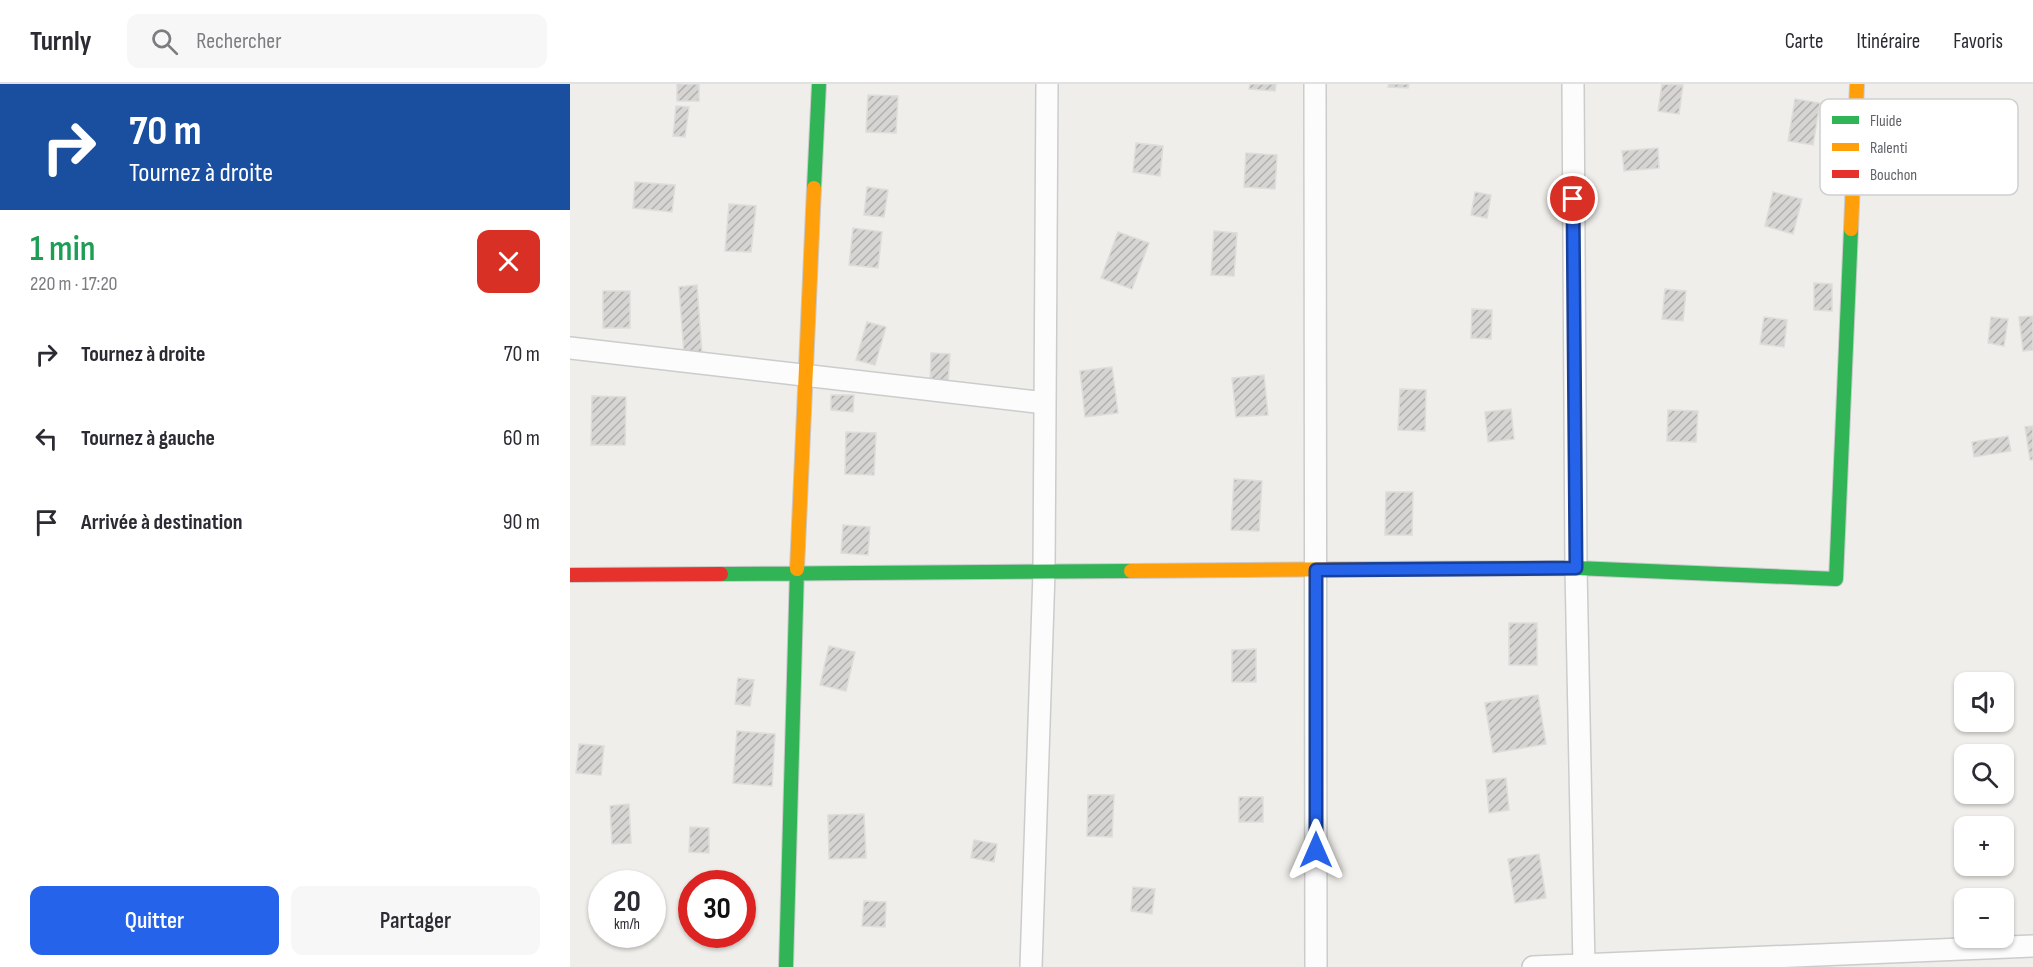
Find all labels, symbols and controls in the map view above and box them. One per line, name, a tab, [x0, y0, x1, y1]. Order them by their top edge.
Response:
search box	[127, 14, 547, 68]
text: Turnly	[30, 25, 91, 58]
icon: search	[148, 25, 181, 58]
text: Rechercher	[196, 28, 281, 55]
text: Carte	[1785, 29, 1824, 54]
text: Itinéraire	[1857, 29, 1920, 54]
text: Favoris	[1953, 29, 2003, 54]
legend	[1820, 99, 2018, 195]
text: 70 m	[129, 106, 202, 157]
icon: right	[30, 108, 108, 186]
text: Fluide	[1870, 112, 1902, 131]
text: Ralenti	[1870, 139, 1908, 158]
text: Tournez à droite	[129, 157, 273, 189]
text: Bouchon	[1870, 166, 1917, 185]
pin	[1547, 173, 1598, 224]
icon: arrive	[1556, 182, 1589, 215]
text: 1 min	[30, 228, 95, 271]
button: close	[477, 230, 540, 293]
text: 220 m · 17:20	[30, 272, 118, 296]
icon: right	[30, 338, 63, 371]
text: Tournez à droite	[81, 341, 206, 368]
text: 70 m	[504, 341, 540, 368]
icon: left	[30, 422, 63, 455]
text: Tournez à gauche	[81, 425, 215, 452]
text: 60 m	[503, 425, 540, 452]
icon: arrive	[30, 506, 63, 539]
text: Arrivée à destination	[81, 509, 243, 536]
text: 90 m	[503, 509, 540, 536]
map controls	[1954, 672, 2014, 948]
button: sound	[1954, 672, 2014, 732]
button: search	[1954, 744, 2014, 804]
button: +	[1954, 816, 2014, 876]
position arrow	[1284, 818, 1348, 882]
speed limit sign: 30	[678, 870, 756, 948]
text: 20	[613, 884, 641, 920]
button: Quitter	[30, 886, 279, 955]
button: Partager	[291, 886, 540, 955]
button: −	[1954, 888, 2014, 948]
text: km/h	[614, 915, 640, 934]

